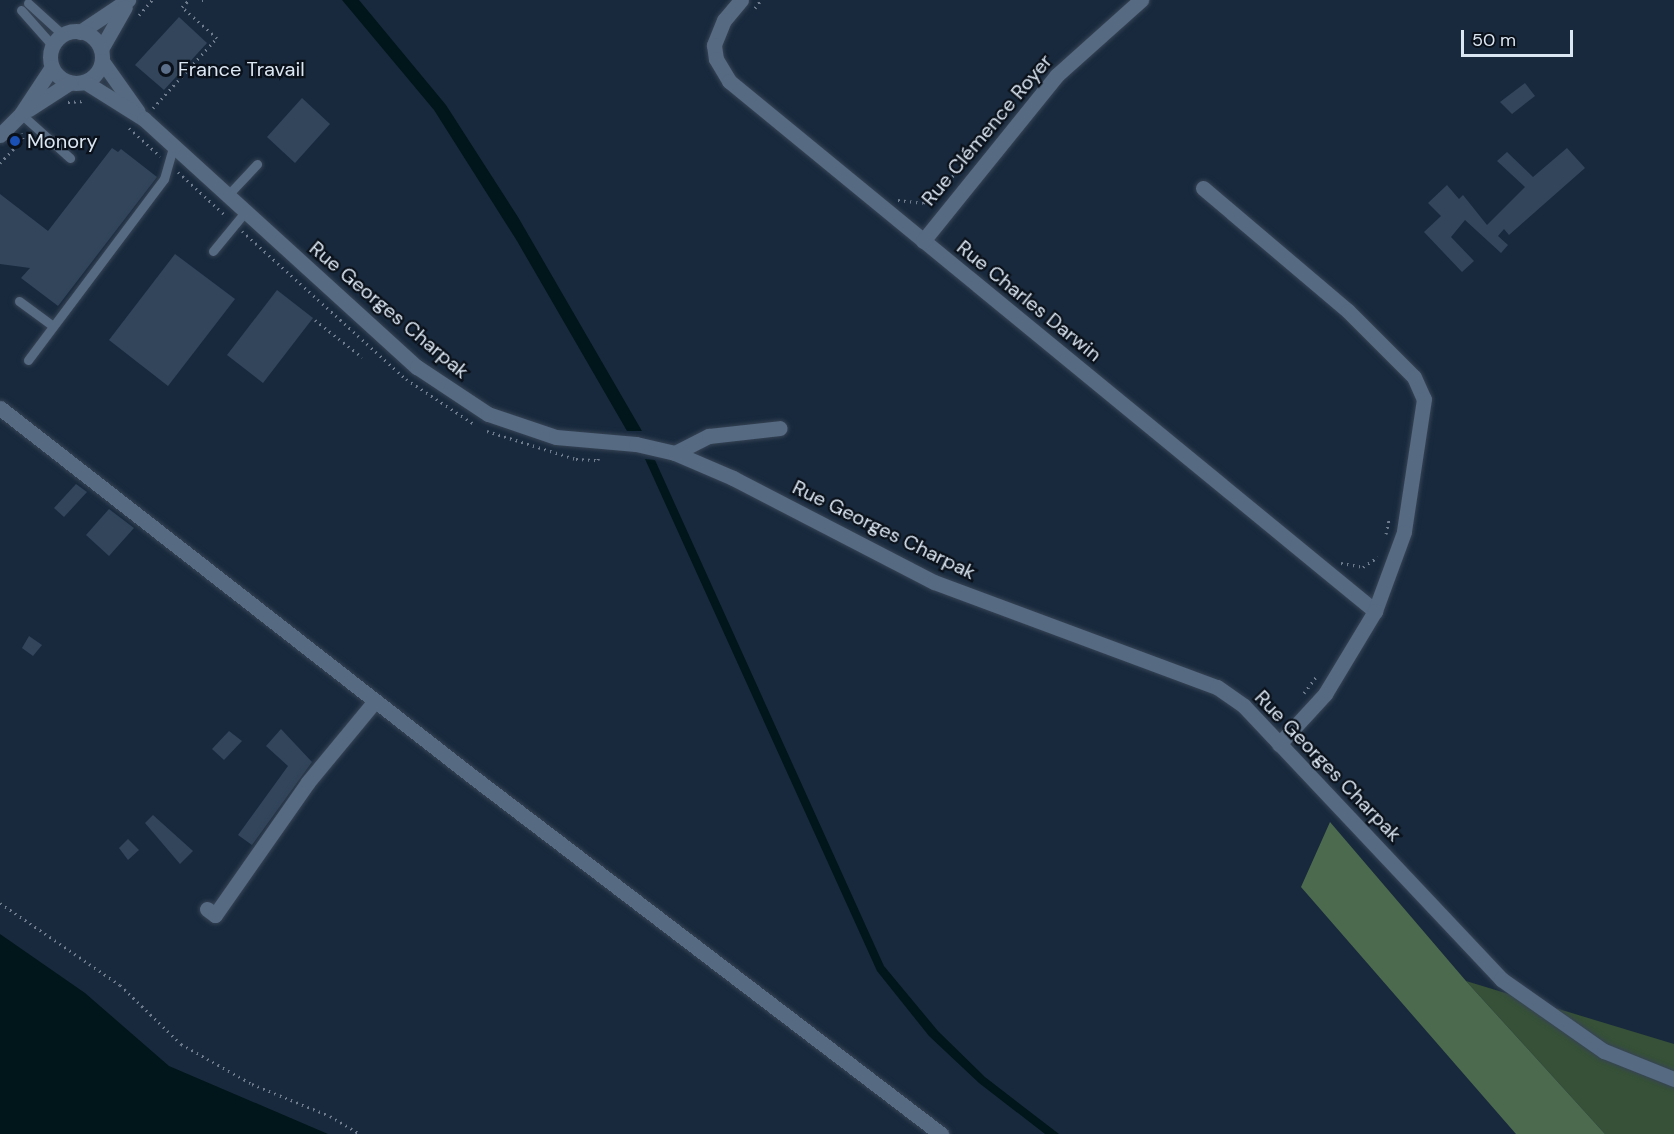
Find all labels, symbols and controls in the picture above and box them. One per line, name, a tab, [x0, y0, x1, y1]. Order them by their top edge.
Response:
scale bar	[1464, 18, 1576, 56]
text: 50 m	[1472, 28, 1516, 52]
street label: Rue Clémence Royer	[917, 49, 1057, 211]
place label: France Travail	[178, 57, 305, 81]
marker: France Travail	[159, 62, 173, 76]
place label: Monory	[27, 129, 98, 153]
marker: Monory	[8, 134, 22, 148]
street label: Rue Charles Darwin	[952, 235, 1106, 367]
street label: Rue Georges Charpak	[304, 236, 474, 384]
street label: Rue Georges Charpak	[789, 475, 979, 585]
street label: Rue Georges Charpak	[1250, 686, 1406, 846]

